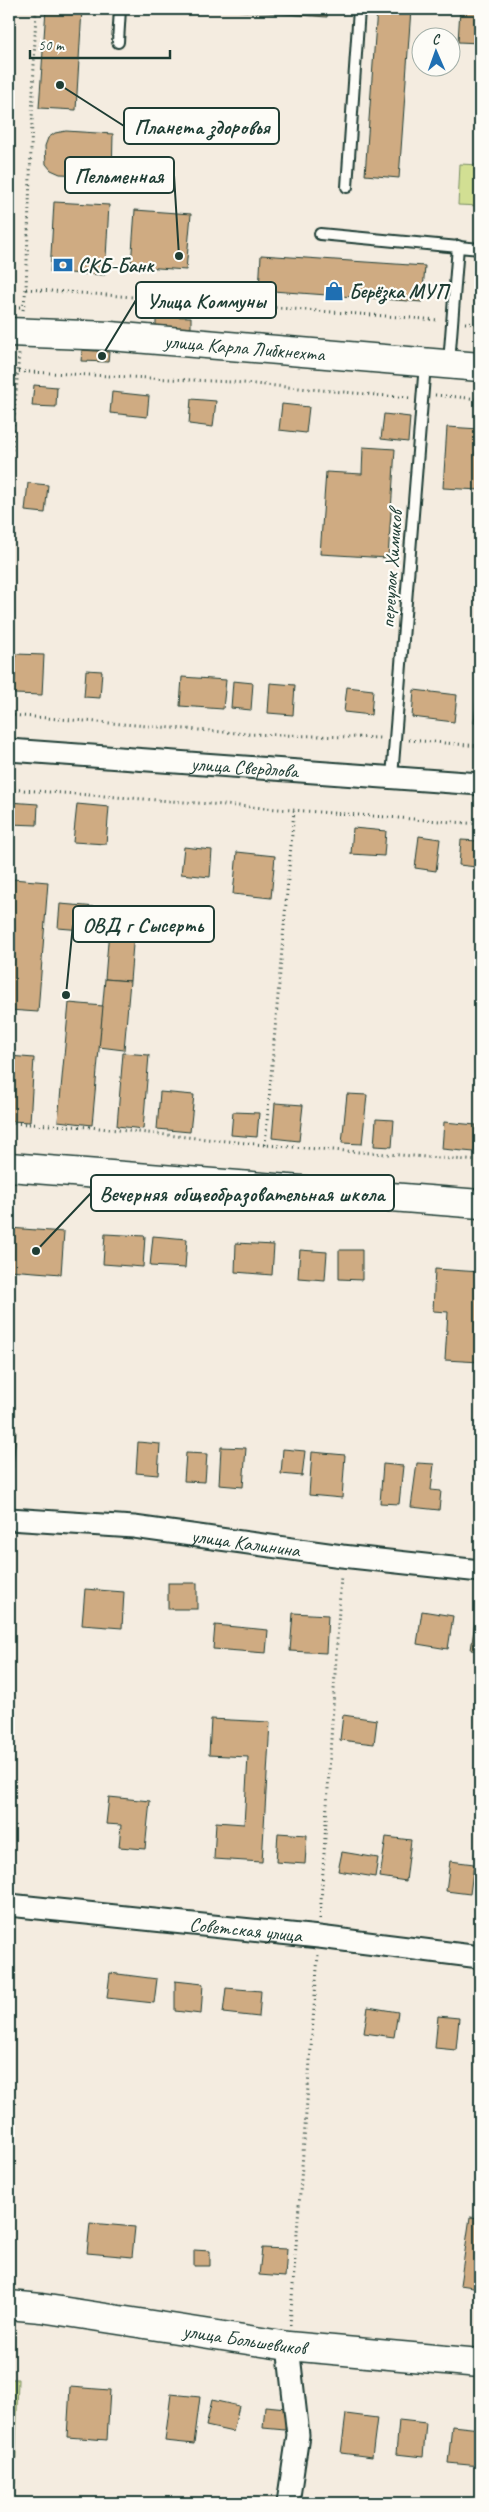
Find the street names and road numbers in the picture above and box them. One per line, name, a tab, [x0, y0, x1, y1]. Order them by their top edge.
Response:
street label: улица Карла Либкнехта	[162, 329, 327, 367]
street label: переулок Химиков	[375, 504, 408, 629]
street label: улица Свердлова	[189, 751, 301, 784]
street label: улица Калинина	[189, 1523, 303, 1563]
street label: Советская улица	[188, 1912, 304, 1948]
street label: улица Большевиков	[180, 2318, 310, 2361]

